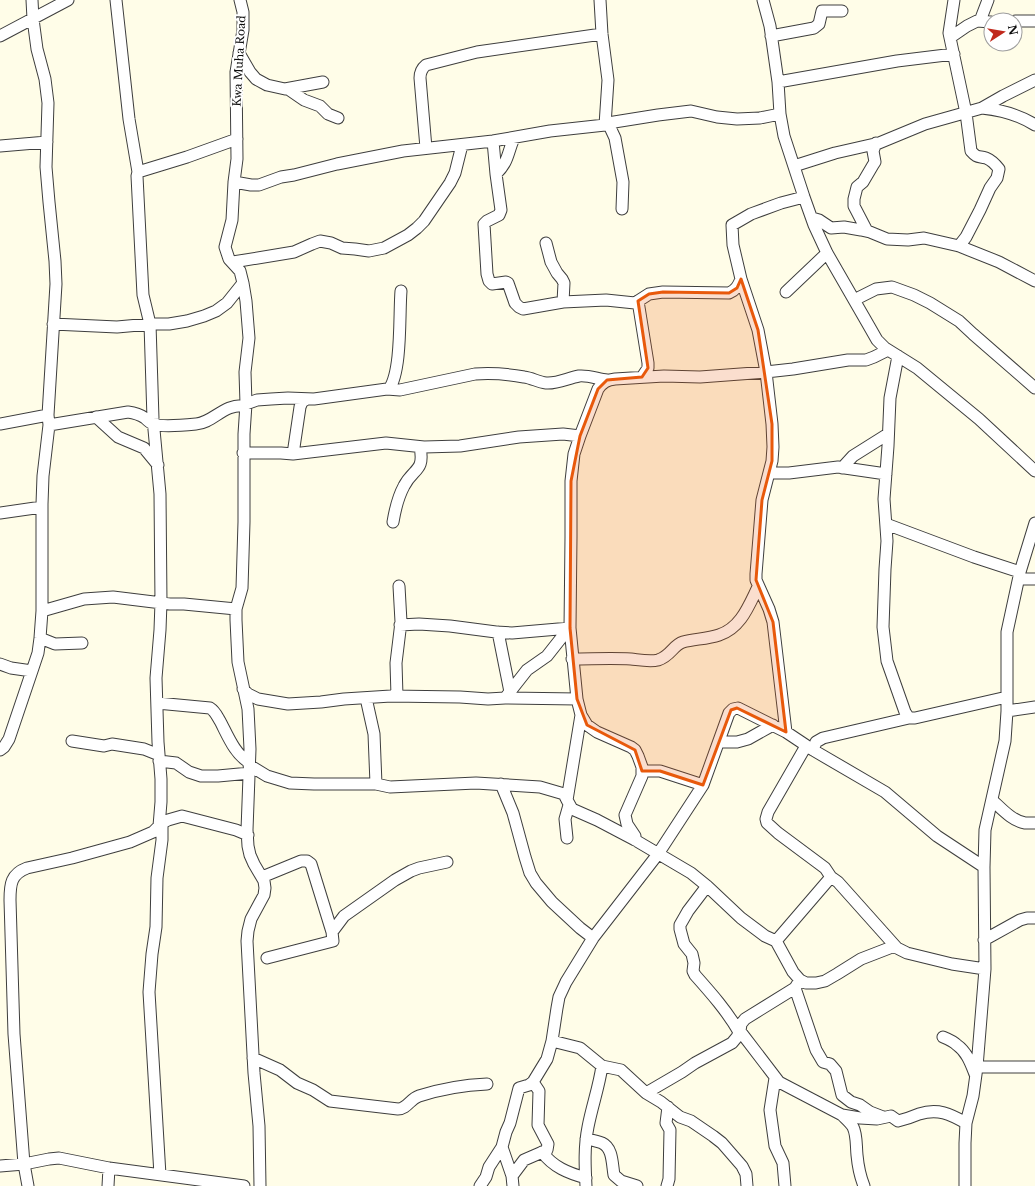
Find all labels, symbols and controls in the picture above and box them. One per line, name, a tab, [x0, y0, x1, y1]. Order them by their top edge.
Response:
north arrow	[983, 12, 1023, 52]
street label: Kwa Muha Road	[230, 14, 248, 107]
text: N	[1005, 23, 1021, 37]

